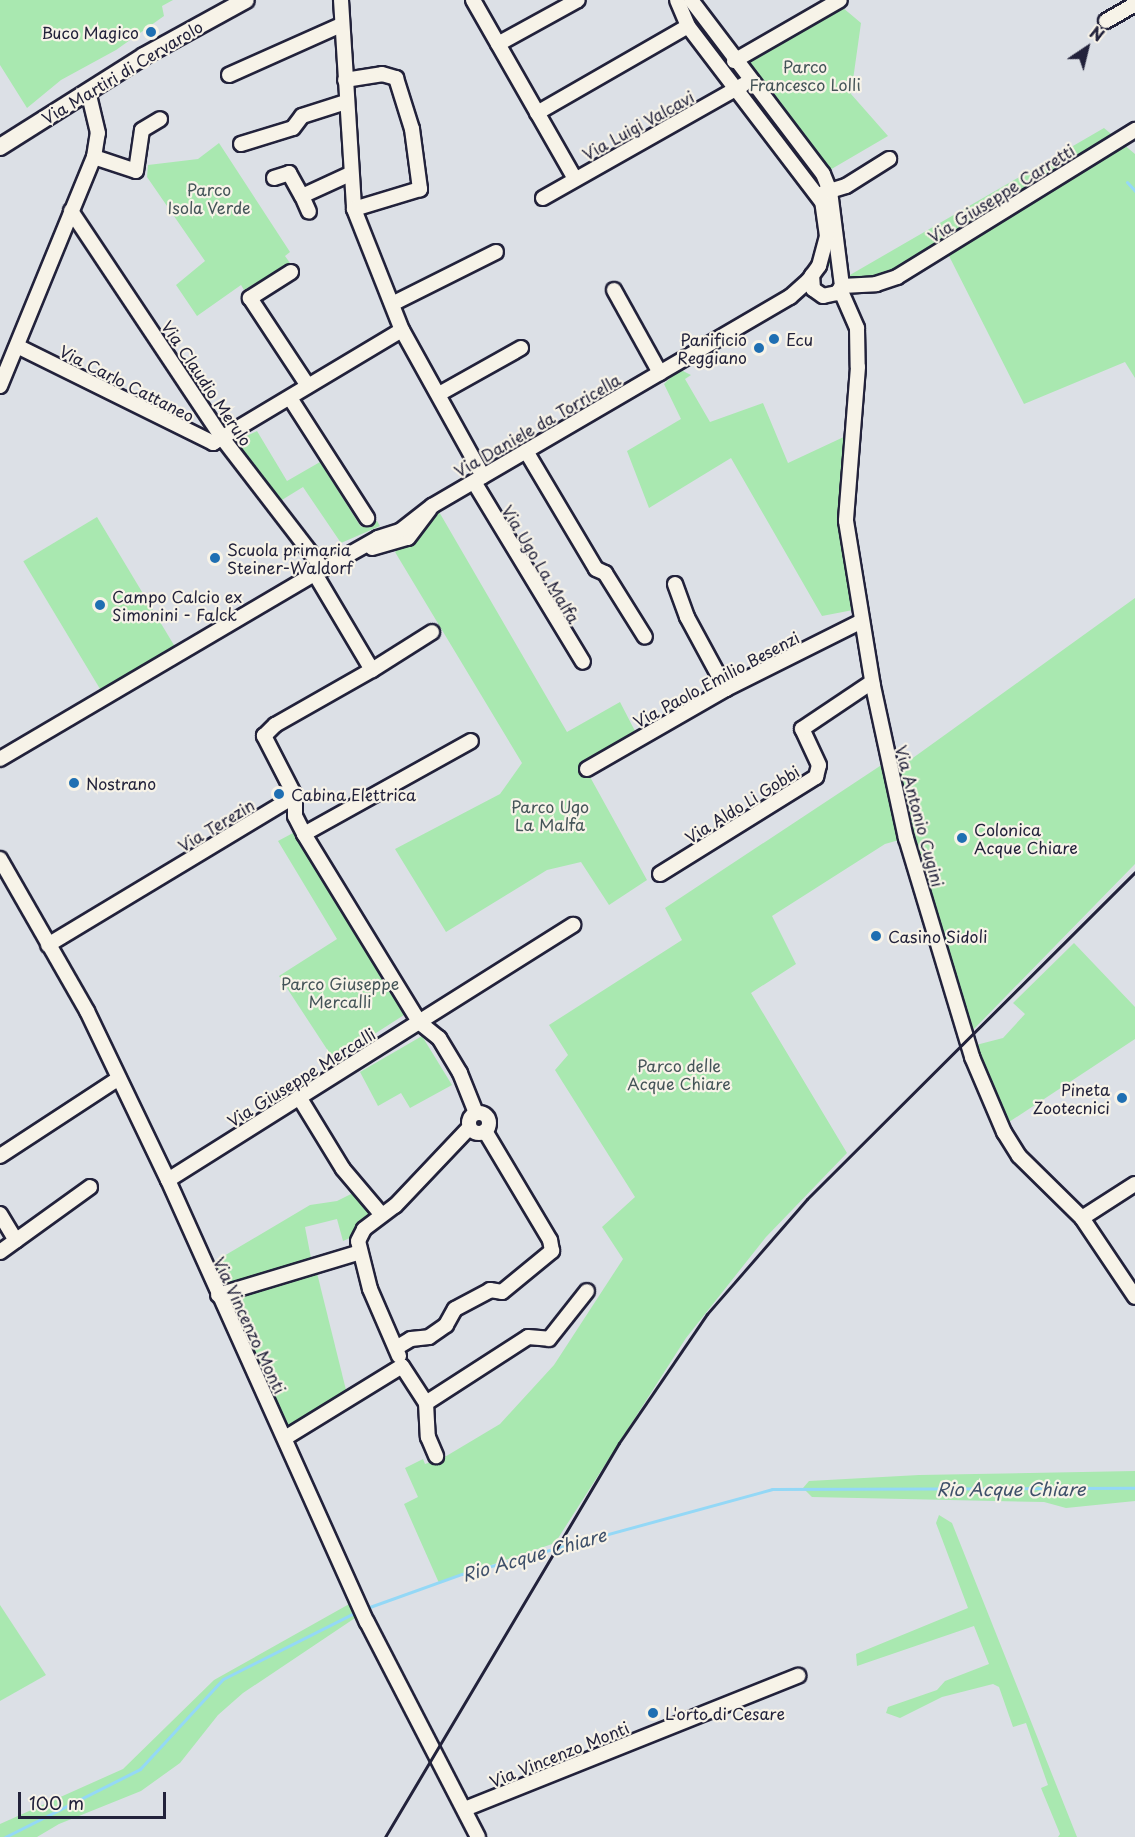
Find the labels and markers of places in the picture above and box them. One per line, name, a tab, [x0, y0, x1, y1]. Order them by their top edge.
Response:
place label: Buco Magico	[41, 22, 139, 42]
marker: Buco Magico	[144, 25, 158, 39]
place label: Panificio Reggiano	[677, 329, 747, 367]
place label: Ecu	[786, 329, 813, 349]
marker: Ecu	[767, 332, 781, 346]
marker: Panificio Reggiano	[752, 341, 766, 355]
place label: Scuola primaria Steiner-Waldorf	[227, 539, 353, 577]
marker: Scuola primaria Steiner-Waldorf	[208, 551, 222, 565]
place label: Campo Calcio ex Simonini - Falck	[112, 586, 242, 624]
marker: Campo Calcio ex Simonini - Falck	[93, 598, 107, 612]
place label: Nostrano	[86, 773, 156, 793]
marker: Nostrano	[67, 776, 81, 790]
place label: Cabina Elettrica	[291, 784, 417, 804]
marker: Cabina Elettrica	[272, 787, 286, 801]
place label: Colonica Acque Chiare	[974, 819, 1078, 857]
marker: Colonica Acque Chiare	[955, 831, 969, 845]
place label: Casino Sidoli	[888, 926, 987, 946]
marker: Casino Sidoli	[869, 929, 883, 943]
place label: Pineta Zootecnici	[1033, 1079, 1110, 1117]
marker: Pineta Zootecnici	[1115, 1091, 1129, 1105]
place label: L'orto di Cesare	[665, 1703, 785, 1723]
marker: L'orto di Cesare	[646, 1706, 660, 1720]

